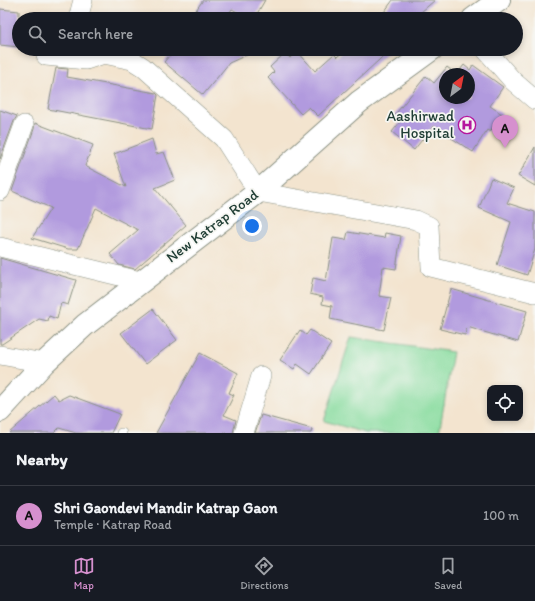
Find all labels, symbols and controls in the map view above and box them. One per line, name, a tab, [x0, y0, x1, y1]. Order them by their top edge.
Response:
search box	[12, 12, 523, 56]
icon: search	[26, 23, 48, 45]
text: Search here	[58, 25, 133, 43]
north arrow	[439, 68, 475, 104]
place label: Aashirwad Hospital	[386, 107, 455, 142]
hospital icon: Aashirwad Hospital	[457, 115, 477, 135]
pin: A	[492, 115, 518, 148]
street label: New Katrap Road	[163, 186, 261, 266]
your location	[242, 216, 262, 236]
map controls	[487, 385, 523, 421]
button: locate	[487, 385, 523, 421]
text: Nearby	[16, 449, 68, 469]
text: Shri Gaondevi Mandir Katrap Gaon	[54, 499, 277, 517]
text: A	[25, 508, 33, 523]
text: 100 m	[483, 508, 519, 523]
text: Temple · Katrap Road	[54, 517, 172, 532]
tab: Map	[73, 555, 95, 592]
tab: Directions	[240, 555, 289, 592]
tab: Saved	[434, 555, 462, 592]

